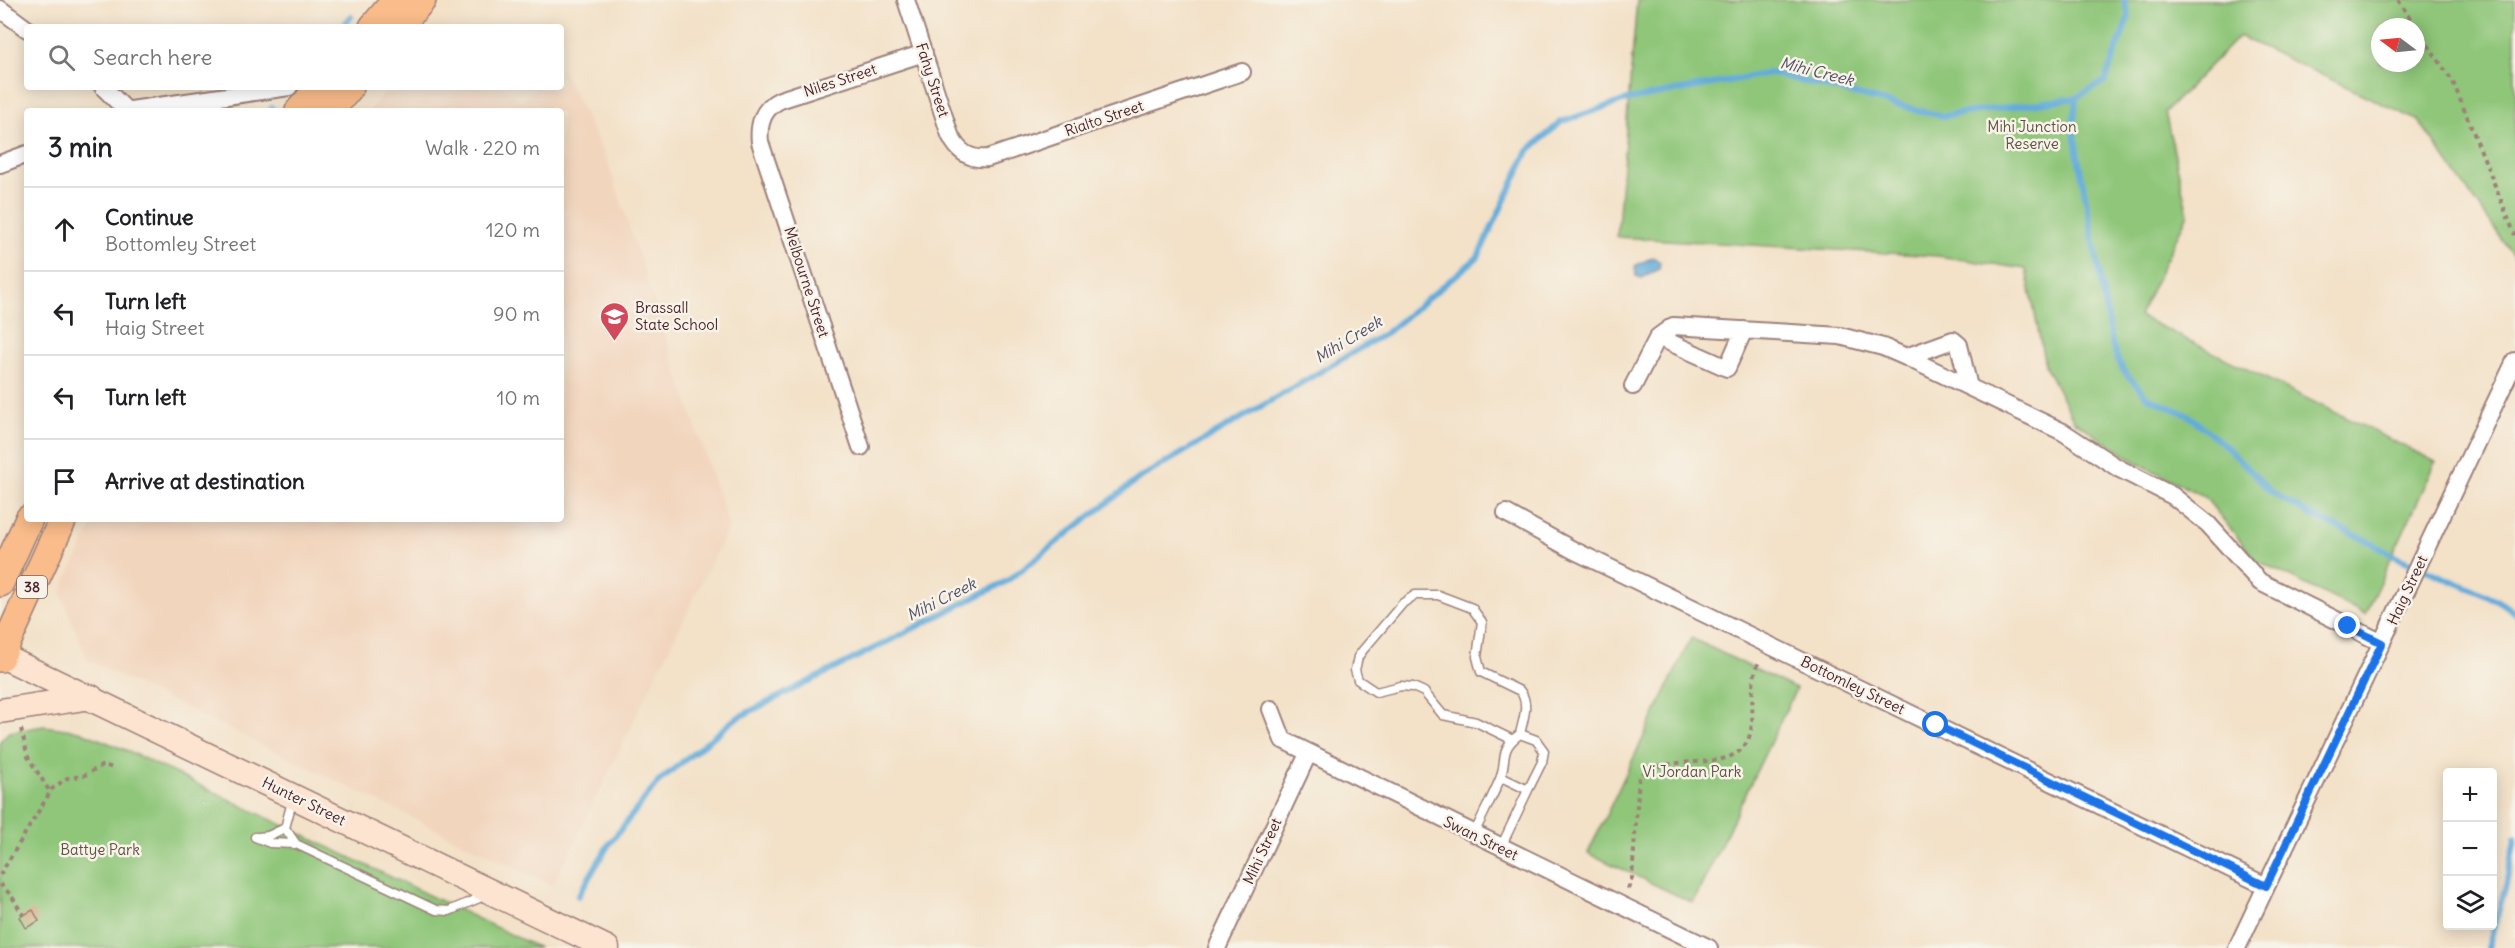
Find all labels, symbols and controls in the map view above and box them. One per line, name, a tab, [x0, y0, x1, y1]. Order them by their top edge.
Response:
north arrow	[2371, 18, 2425, 72]
search box	[24, 24, 564, 90]
street label: Fahy Street	[912, 40, 954, 120]
icon: search	[45, 41, 78, 74]
text: Search here	[93, 43, 212, 71]
water label: Mihi Creek	[1778, 52, 1858, 90]
street label: Niles Street	[801, 59, 879, 101]
street label: Rialto Street	[1062, 96, 1146, 140]
park label: Mihi Junction Reserve	[1987, 117, 2077, 153]
text: 3 min	[48, 131, 113, 164]
text: Walk · 220 m	[425, 135, 540, 160]
text: Continue	[105, 203, 194, 231]
icon: ahead	[48, 213, 81, 246]
text: 120 m	[486, 217, 540, 242]
street label: Melbourne Street	[780, 224, 834, 340]
text: Bottomley Street	[105, 231, 256, 256]
text: Turn left	[105, 287, 186, 315]
icon: left	[48, 297, 81, 330]
place label: Brassall State School	[635, 298, 718, 334]
school or university icon: Brassall State School	[598, 300, 630, 342]
text: 90 m	[493, 301, 540, 326]
water label: Mihi Creek	[1311, 310, 1387, 367]
text: Haig Street	[105, 315, 205, 340]
icon: left	[48, 381, 81, 414]
text: Turn left	[105, 383, 186, 411]
text: 10 m	[497, 385, 540, 410]
icon: arrive	[48, 465, 81, 498]
text: Arrive at destination	[105, 467, 305, 495]
street label: Haig Street	[2383, 552, 2431, 628]
water label: Mihi Creek	[903, 572, 981, 625]
road number: 38	[17, 576, 47, 598]
route end	[2334, 612, 2360, 638]
street label: Bottomley Street	[1798, 652, 1908, 718]
route start	[1922, 711, 1948, 737]
park label: Vi Jordan Park	[1643, 762, 1742, 781]
map controls	[2443, 768, 2497, 930]
button: +	[2443, 768, 2497, 822]
street label: Hunter Street	[259, 773, 349, 829]
street label: Swan Street	[1441, 812, 1521, 864]
street label: Mihi Street	[1238, 815, 1286, 887]
button: −	[2443, 822, 2497, 876]
park label: Battye Park	[60, 840, 140, 859]
button: layers	[2443, 876, 2497, 930]

